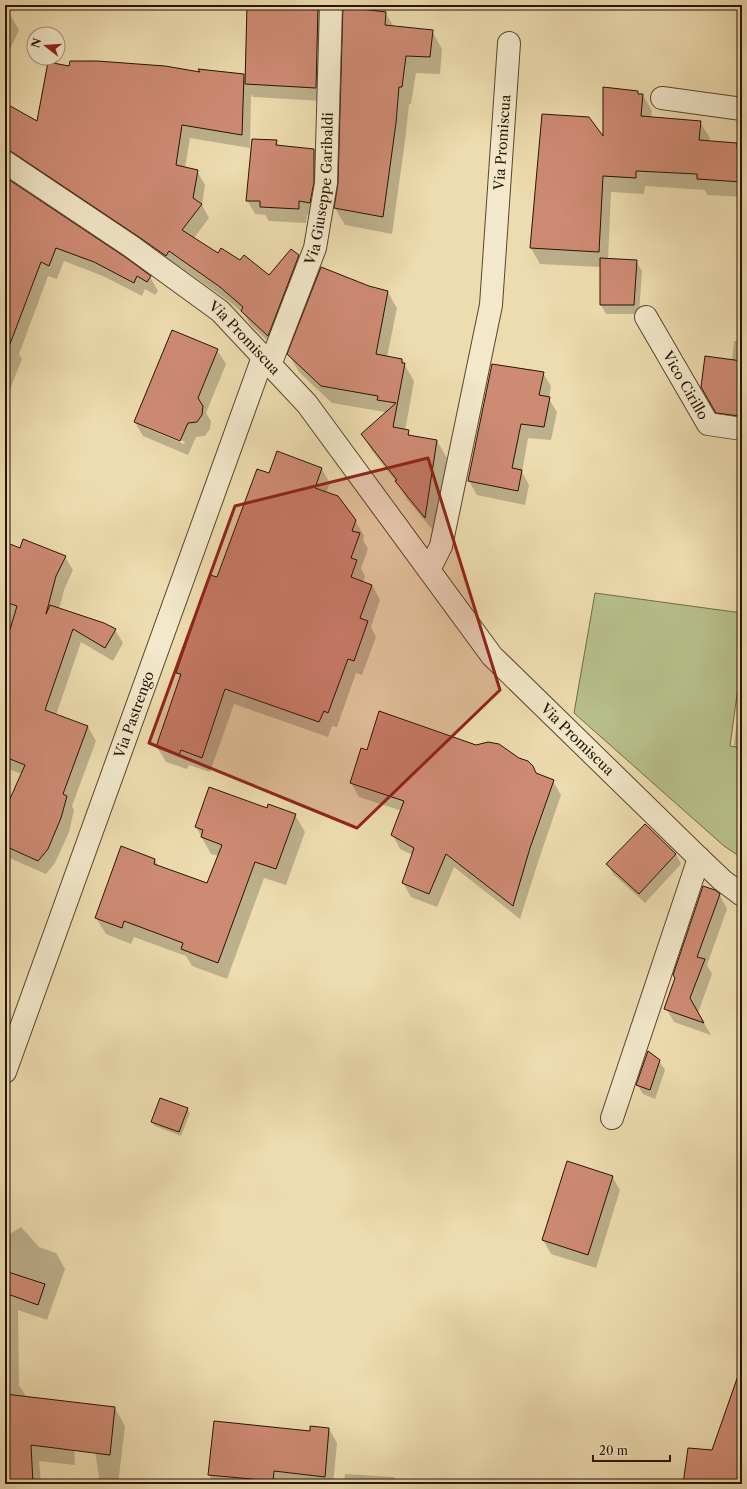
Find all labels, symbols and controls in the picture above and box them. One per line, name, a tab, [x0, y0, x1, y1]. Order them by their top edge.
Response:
north arrow	[26, 26, 66, 66]
text: N	[28, 36, 45, 50]
street label: Via Promiscua	[490, 93, 514, 192]
street label: Via Giuseppe Garibaldi	[300, 112, 337, 268]
street label: Via Promiscua	[205, 296, 285, 379]
street label: Vico Cirillo	[658, 347, 713, 423]
street label: Via Pastrengo	[110, 669, 158, 761]
street label: Via Promiscua	[536, 699, 618, 780]
scale bar	[593, 1437, 670, 1463]
text: 20 m	[599, 1443, 628, 1458]

